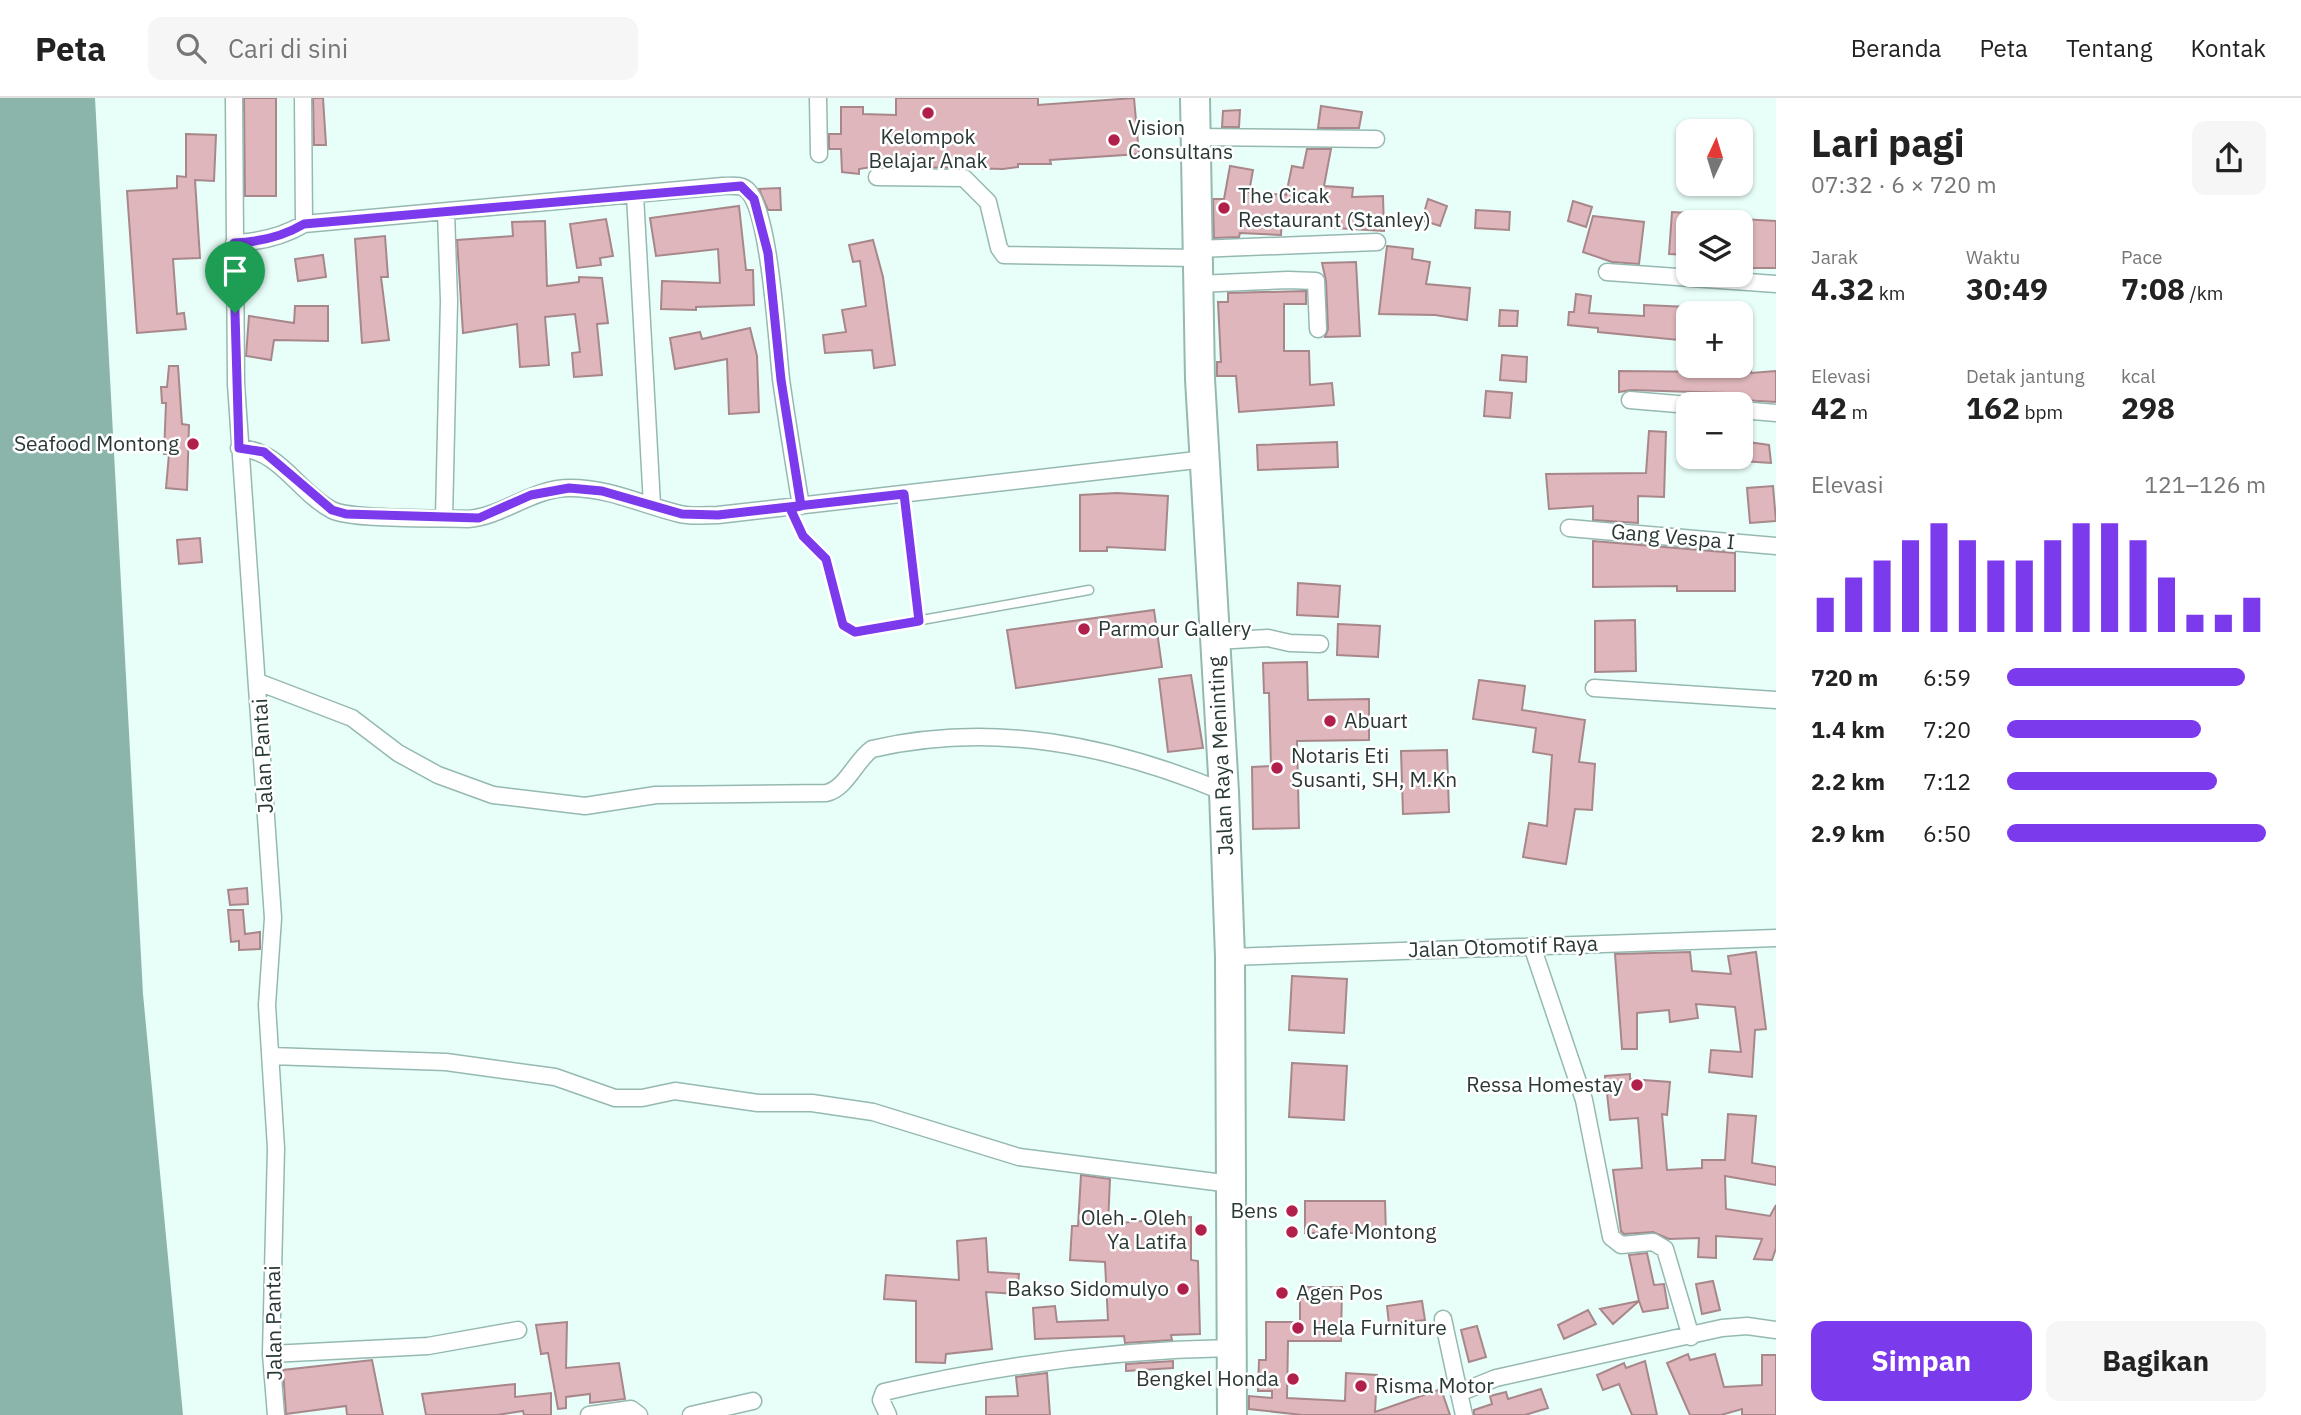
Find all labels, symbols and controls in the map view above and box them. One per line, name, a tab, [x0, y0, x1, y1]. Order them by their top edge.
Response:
search box	[148, 17, 638, 80]
text: Peta	[35, 27, 106, 70]
icon: search	[172, 29, 210, 67]
text: Cari di sini	[228, 31, 348, 65]
text: Beranda	[1851, 32, 1941, 64]
text: Peta	[1979, 32, 2028, 64]
text: Tentang	[2066, 32, 2152, 64]
text: Kontak	[2190, 32, 2266, 64]
marker: Kelompok Belajar Anak	[920, 105, 936, 121]
place label: Vision Consultans	[1128, 113, 1233, 165]
text: Lari pagi	[1811, 118, 1965, 167]
north arrow	[1676, 119, 1754, 196]
map controls	[1676, 119, 1753, 469]
button: share	[2192, 121, 2266, 195]
place label: Kelompok Belajar Anak	[869, 122, 987, 174]
marker: Vision Consultans	[1106, 132, 1122, 148]
text: 07:32 · 6 × 720 m	[1811, 169, 1997, 199]
place label: The Cicak Restaurant (Stanley)	[1238, 181, 1431, 233]
marker: The Cicak Restaurant (Stanley)	[1216, 200, 1232, 216]
button: layers	[1676, 210, 1753, 287]
pin	[205, 241, 265, 313]
text: Jarak	[1811, 245, 1858, 269]
text: Waktu	[1966, 245, 2020, 269]
text: Pace	[2121, 245, 2162, 269]
icon: arrive	[216, 252, 254, 290]
text: 4.32	[1811, 269, 1874, 308]
text: 30:49	[1966, 269, 2048, 308]
text: 7:08	[2121, 269, 2185, 308]
text: km	[1874, 281, 1905, 305]
text: /km	[2185, 281, 2223, 305]
button: +	[1676, 301, 1753, 378]
text: Elevasi	[1811, 364, 1871, 388]
text: Detak jantung	[1966, 364, 2084, 388]
text: kcal	[2121, 364, 2156, 388]
text: 42	[1811, 388, 1847, 427]
text: 162	[1966, 388, 2020, 427]
text: 298	[2121, 388, 2175, 427]
button: −	[1676, 392, 1753, 469]
text: m	[1847, 400, 1868, 424]
text: bpm	[2020, 400, 2063, 424]
place label: Seafood Montong	[14, 429, 179, 457]
marker: Seafood Montong	[185, 436, 201, 452]
text: Elevasi	[1811, 469, 1883, 499]
text: 121–126 m	[2144, 469, 2266, 499]
street label: Gang Vespa I	[1610, 517, 1736, 555]
place label: Parmour Gallery	[1098, 614, 1252, 642]
marker: Parmour Gallery	[1076, 621, 1092, 637]
street label: Jalan Raya Meninting	[1201, 656, 1239, 857]
text: 720 m	[1811, 662, 1878, 692]
text: 6:59	[1923, 662, 1971, 692]
street label: Jalan Pantai	[245, 698, 279, 814]
place label: Abuart	[1344, 706, 1408, 734]
marker: Abuart	[1322, 713, 1338, 729]
text: 1.4 km	[1811, 714, 1885, 744]
text: 7:20	[1923, 714, 1971, 744]
place label: Notaris Eti Susanti, SH, M.Kn	[1291, 741, 1457, 793]
marker: Notaris Eti Susanti, SH, M.Kn	[1269, 760, 1285, 776]
text: 2.2 km	[1811, 766, 1885, 796]
text: 7:12	[1923, 766, 1971, 796]
text: 2.9 km	[1811, 818, 1885, 848]
text: 6:50	[1923, 818, 1971, 848]
street label: Jalan Otomotif Raya	[1408, 929, 1598, 963]
place label: Ressa Homestay	[1466, 1070, 1624, 1098]
marker: Ressa Homestay	[1629, 1077, 1645, 1093]
place label: Bens	[1231, 1196, 1278, 1224]
place label: Oleh - Oleh Ya Latifa	[1081, 1203, 1187, 1255]
marker: Bens	[1284, 1203, 1300, 1219]
place label: Cafe Montong	[1306, 1217, 1436, 1245]
marker: Oleh - Oleh Ya Latifa	[1193, 1222, 1209, 1238]
marker: Cafe Montong	[1284, 1224, 1300, 1240]
street label: Jalan Pantai	[258, 1265, 288, 1381]
place label: Bakso Sidomulyo	[1007, 1274, 1169, 1302]
place label: Agen Pos	[1296, 1278, 1383, 1306]
marker: Bakso Sidomulyo	[1175, 1281, 1191, 1297]
marker: Agen Pos	[1274, 1285, 1290, 1301]
place label: Hela Furniture	[1312, 1313, 1447, 1341]
marker: Hela Furniture	[1290, 1320, 1306, 1336]
button: Simpan	[1811, 1321, 2032, 1401]
button: Bagikan	[2046, 1321, 2266, 1401]
place label: Bengkel Honda	[1136, 1364, 1279, 1392]
marker: Bengkel Honda	[1285, 1371, 1301, 1387]
place label: Risma Motor	[1375, 1371, 1494, 1399]
marker: Risma Motor	[1353, 1378, 1369, 1394]

